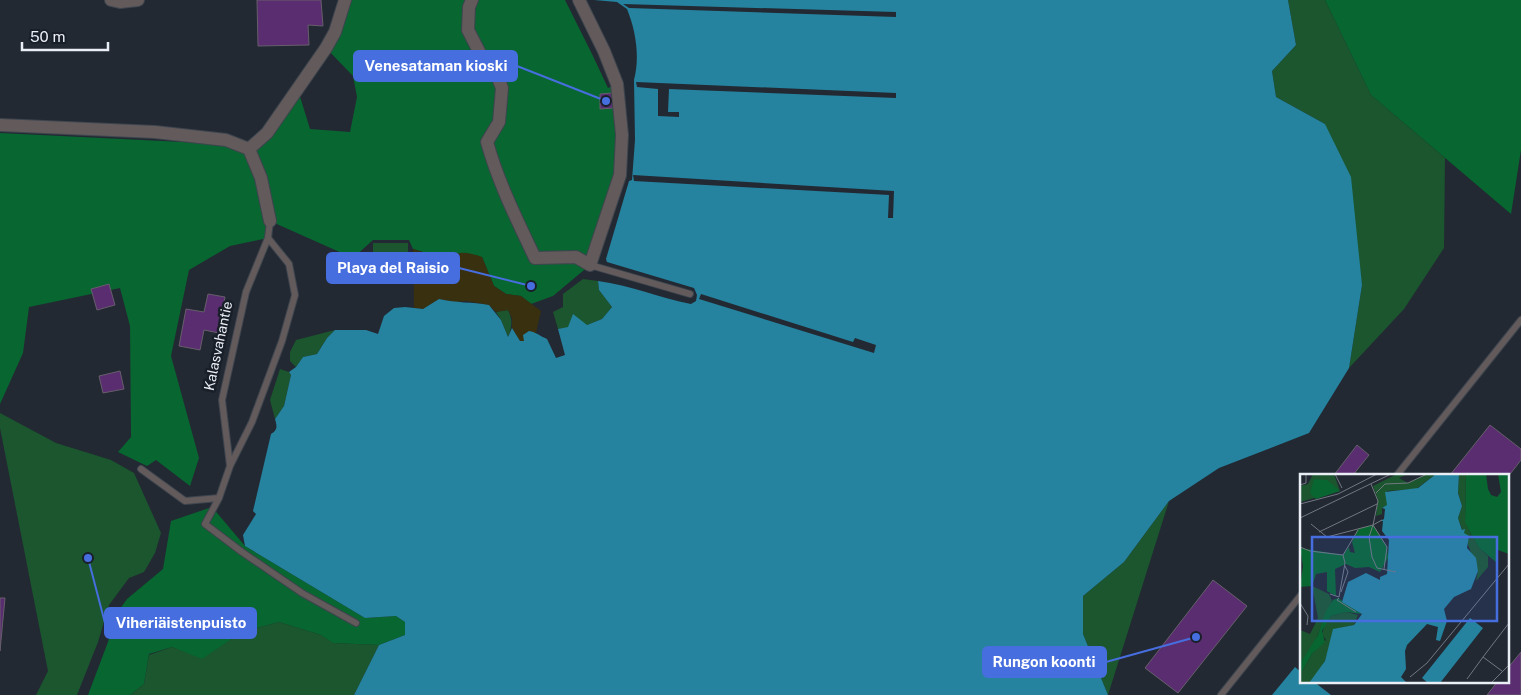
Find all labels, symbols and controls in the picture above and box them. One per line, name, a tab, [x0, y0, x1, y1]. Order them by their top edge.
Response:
scale bar	[22, 20, 109, 52]
text: 50 m	[30, 28, 65, 45]
callout: Venesataman kioski	[354, 51, 517, 81]
text: Venesataman kioski	[365, 57, 507, 74]
callout: Playa del Raisio	[327, 253, 459, 283]
text: Playa del Raisio	[337, 259, 449, 276]
street label: Kalasvahantie	[201, 300, 235, 392]
inset map	[1300, 474, 1508, 682]
callout: Viheriäistenpuisto	[105, 608, 256, 638]
text: Viheriäistenpuisto	[116, 614, 247, 631]
callout: Rungon koonti	[983, 647, 1106, 677]
text: Rungon koonti	[993, 653, 1095, 670]

